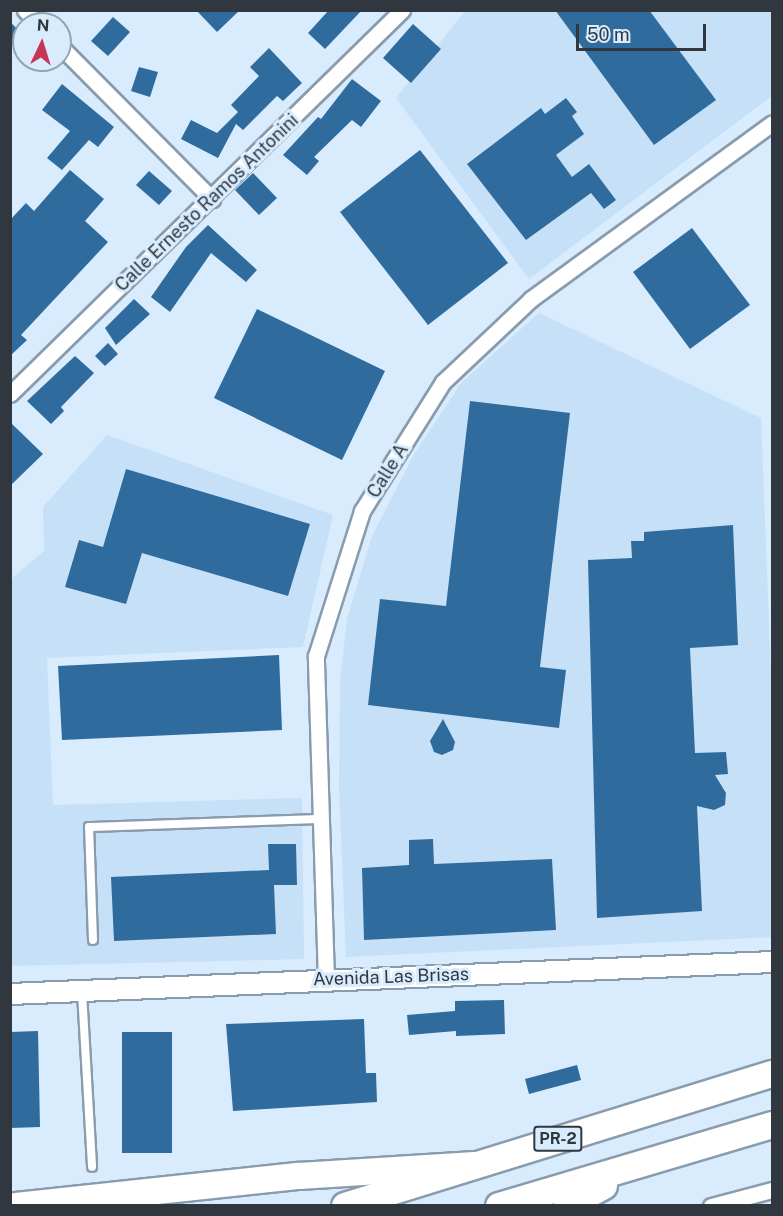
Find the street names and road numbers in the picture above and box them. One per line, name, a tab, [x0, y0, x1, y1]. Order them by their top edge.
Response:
street label: Calle Ernesto Ramos Antonini	[111, 110, 303, 296]
street label: Calle A	[363, 440, 413, 502]
street label: Avenida Las Brisas	[313, 963, 469, 991]
road number: PR-2	[532, 1126, 584, 1152]

